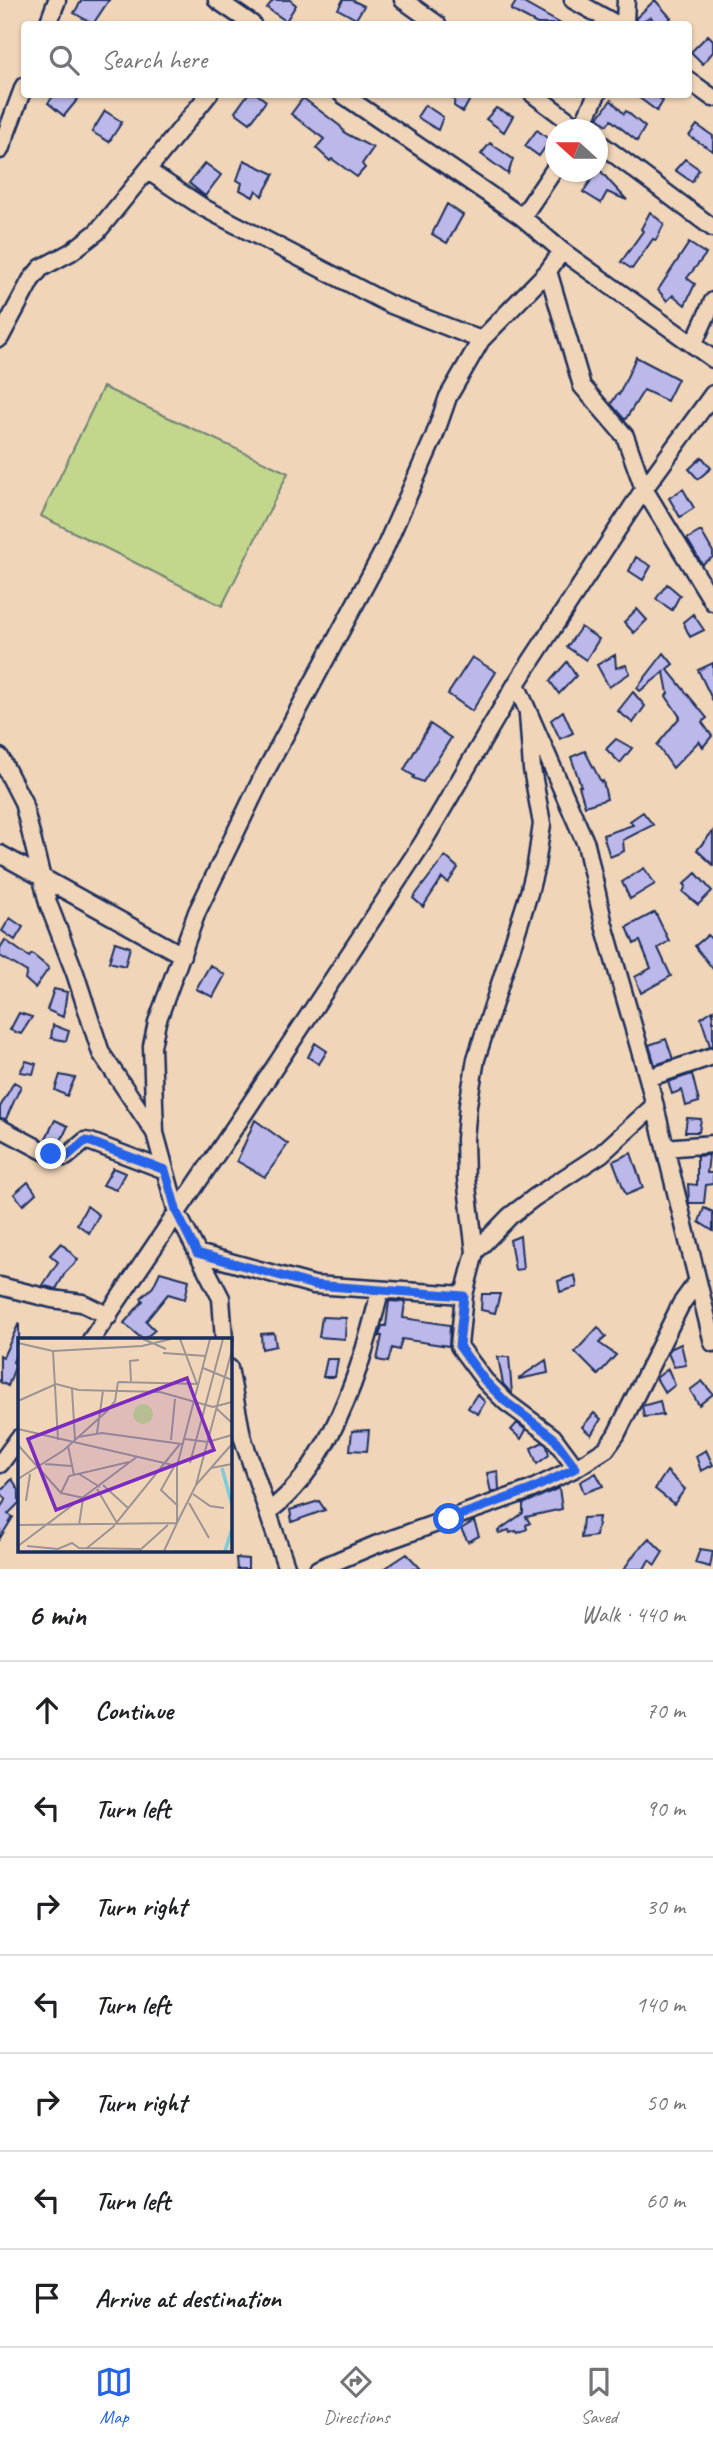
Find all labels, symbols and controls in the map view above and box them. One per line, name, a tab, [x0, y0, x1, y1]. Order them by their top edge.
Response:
search box	[21, 21, 692, 98]
icon: search	[45, 41, 83, 79]
text: Search here	[101, 43, 207, 76]
north arrow	[545, 119, 608, 182]
route end	[35, 1138, 66, 1169]
inset map	[18, 1338, 231, 1552]
route start	[433, 1503, 464, 1534]
text: 6 min	[28, 1596, 86, 1634]
text: Walk · 440 m	[581, 1600, 685, 1629]
icon: ahead	[28, 1691, 66, 1729]
text: Continue	[95, 1694, 173, 1727]
text: 70 m	[646, 1696, 685, 1725]
icon: left	[28, 1789, 66, 1827]
text: Turn left	[95, 1792, 170, 1825]
text: 90 m	[646, 1794, 685, 1823]
icon: right	[28, 1887, 66, 1925]
text: Turn right	[95, 1890, 186, 1923]
text: 30 m	[646, 1892, 685, 1921]
icon: left	[28, 1985, 66, 2023]
text: Turn left	[95, 1988, 170, 2021]
text: 140 m	[636, 1990, 685, 2019]
icon: right	[28, 2083, 66, 2121]
text: Turn right	[95, 2086, 186, 2119]
text: 50 m	[646, 2088, 685, 2117]
icon: left	[28, 2181, 66, 2219]
text: Turn left	[95, 2184, 170, 2217]
text: 60 m	[646, 2186, 685, 2215]
icon: arrive	[28, 2279, 66, 2317]
text: Arrive at destination	[95, 2282, 281, 2315]
tab: Map	[95, 2363, 133, 2429]
tab: Directions	[323, 2363, 390, 2429]
tab: Saved	[580, 2363, 618, 2429]

